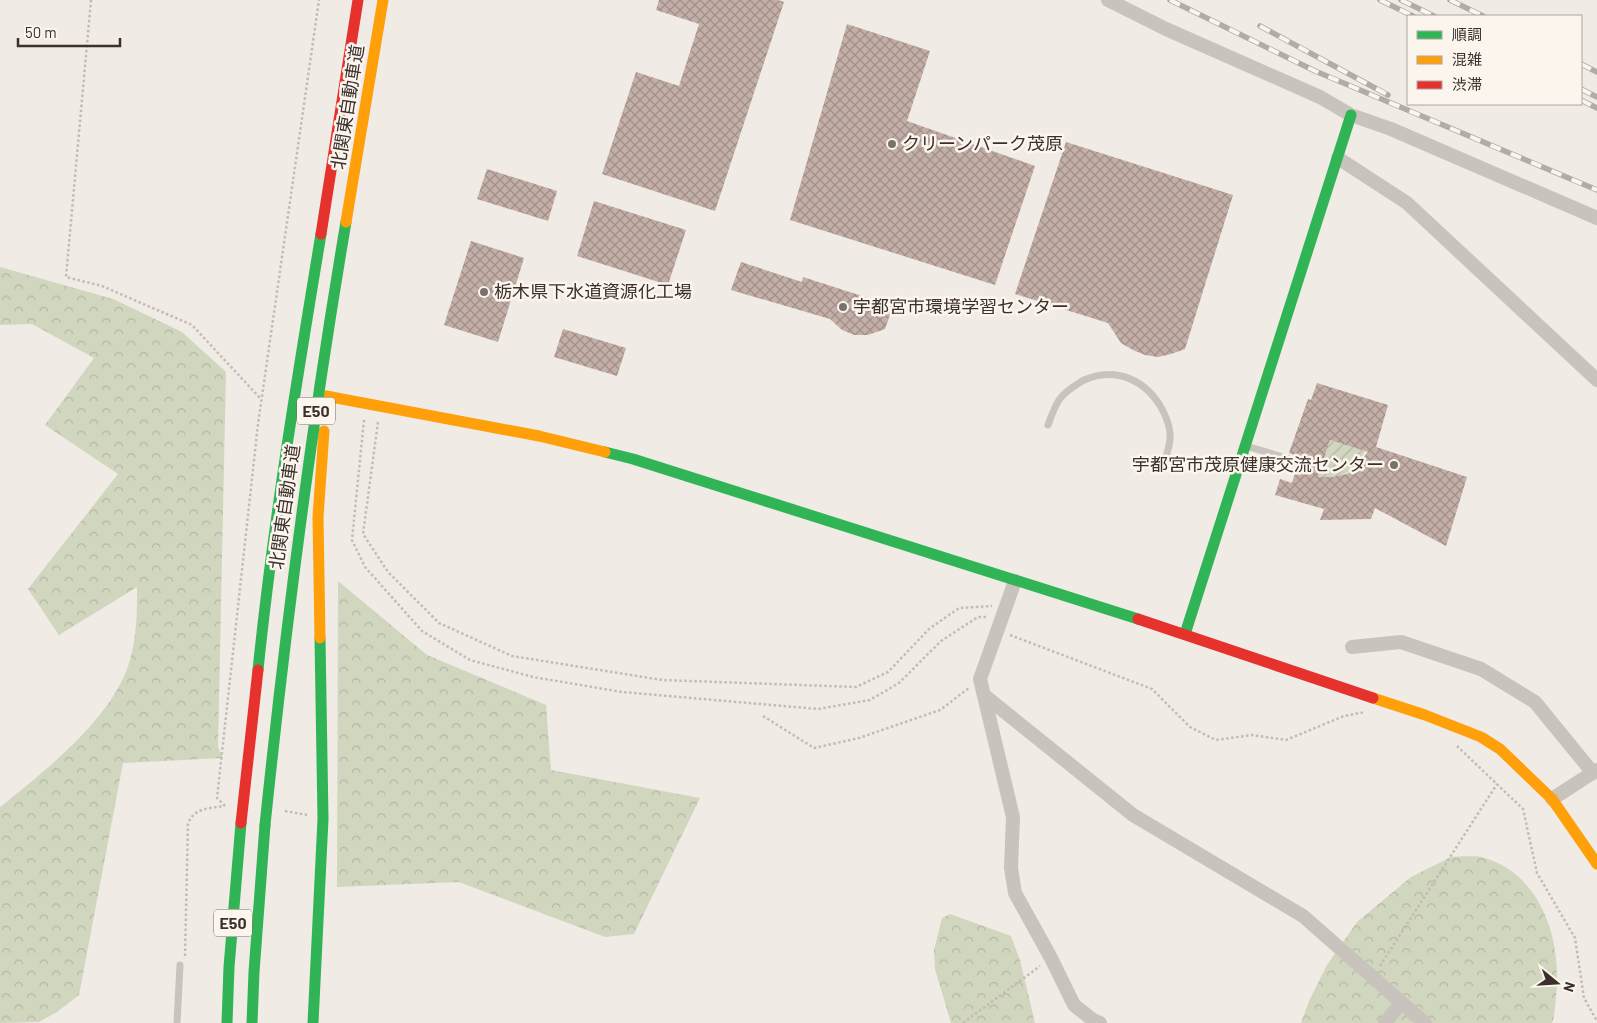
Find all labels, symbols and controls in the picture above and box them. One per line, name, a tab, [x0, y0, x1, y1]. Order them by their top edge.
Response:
scale bar	[18, 15, 120, 47]
legend	[1407, 15, 1582, 105]
text: 50 m	[25, 23, 57, 41]
text: 順調	[1452, 25, 1482, 43]
street label: 北関東自動車道	[326, 43, 368, 171]
text: 混雑	[1452, 50, 1482, 68]
text: 渋滞	[1452, 75, 1482, 93]
place label: クリーンパーク茂原	[902, 132, 1063, 154]
marker: クリーンパーク茂原	[886, 138, 898, 150]
place label: 栃木県下水道資源化工場	[494, 280, 692, 302]
marker: 栃木県下水道資源化工場	[478, 286, 490, 298]
place label: 宇都宮市環境学習センター	[853, 295, 1069, 317]
marker: 宇都宮市環境学習センター	[837, 301, 849, 313]
road number: E50	[297, 398, 335, 424]
street label: 北関東自動車道	[264, 443, 304, 571]
place label: 宇都宮市茂原健康交流センター	[1132, 453, 1384, 475]
marker: 宇都宮市茂原健康交流センター	[1388, 459, 1400, 471]
road number: E50	[214, 910, 252, 936]
north arrow	[1532, 958, 1582, 1008]
text: N	[1560, 980, 1579, 994]

